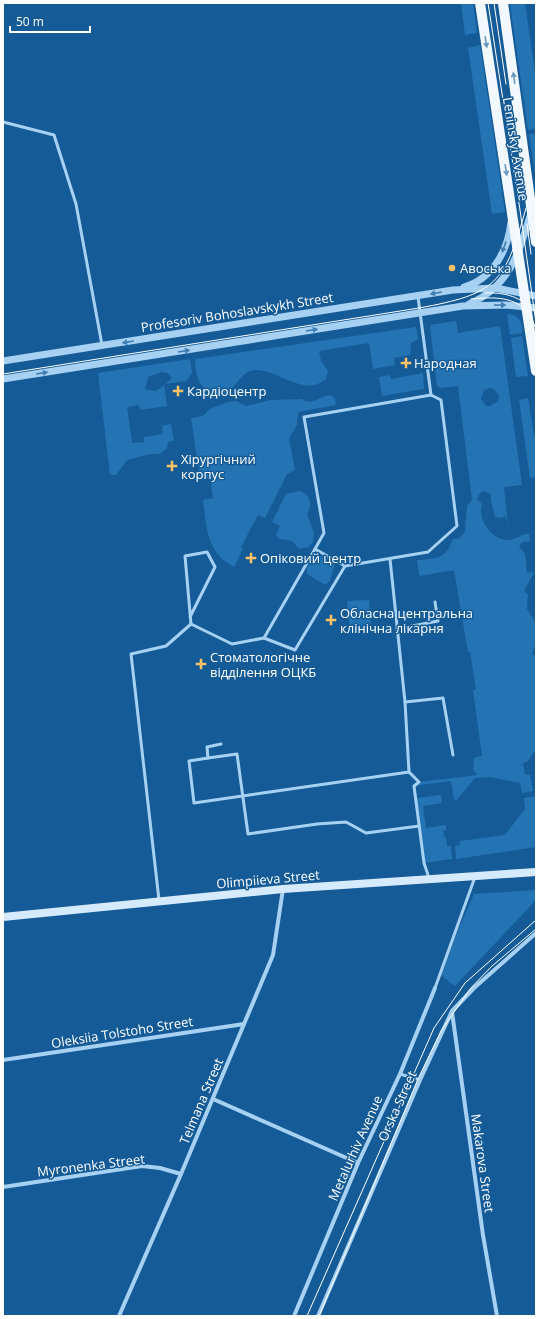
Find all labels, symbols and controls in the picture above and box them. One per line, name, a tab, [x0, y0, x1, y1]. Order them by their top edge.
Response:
scale bar	[10, 8, 90, 34]
text: 50 m	[16, 13, 44, 30]
one-way arrow	[483, 35, 489, 48]
one-way arrow	[511, 72, 517, 84]
street label: Leninskyi Avenue	[499, 96, 533, 202]
one-way arrow	[503, 164, 509, 176]
one-way arrow	[500, 242, 506, 254]
place label: Авоська	[460, 259, 511, 277]
marker: Авоська	[447, 263, 457, 273]
street label: Profesoriv Bohoslavskykh Street	[140, 288, 335, 336]
one-way arrow	[430, 290, 443, 296]
one-way arrow	[494, 302, 507, 308]
one-way arrow	[306, 327, 318, 333]
one-way arrow	[122, 339, 134, 345]
one-way arrow	[178, 348, 190, 354]
place label: Народная	[414, 354, 477, 372]
marker: Народная	[401, 358, 411, 368]
one-way arrow	[35, 370, 48, 376]
place label: Кардіоцентр	[187, 382, 266, 400]
marker: Кардіоцентр	[172, 385, 184, 397]
place label: Хірургічний корпус	[181, 450, 256, 483]
marker: Хірургічний корпус	[166, 460, 178, 472]
place label: Опіковий центр	[260, 549, 361, 567]
marker: Опіковий центр	[245, 552, 257, 564]
place label: Обласна центральна клінічна лікарня	[340, 604, 473, 637]
marker: Обласна центральна клінічна лікарня	[325, 614, 337, 626]
place label: Стоматологічне відділення ОЦКБ	[210, 648, 316, 681]
marker: Стоматологічне відділення ОЦКБ	[195, 658, 207, 670]
street label: Olimpiieva Street	[215, 865, 321, 892]
street label: Oleksiia Tolstoho Street	[50, 1012, 195, 1052]
street label: Telmana Street	[175, 1055, 227, 1147]
street label: Orska Street	[373, 1068, 421, 1144]
street label: Metalurhiv Avenue	[324, 1092, 386, 1204]
street label: Makarova Street	[467, 1112, 499, 1214]
street label: Myronenka Street	[36, 1149, 146, 1181]

